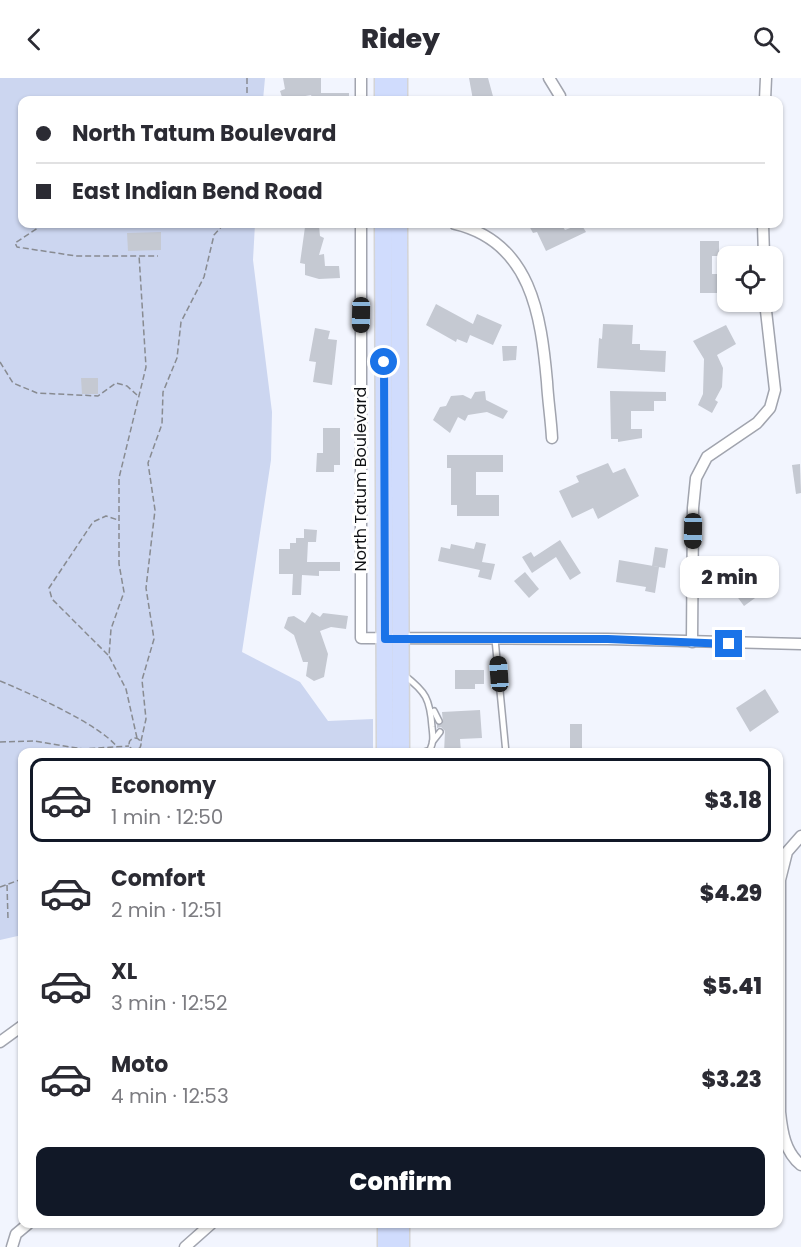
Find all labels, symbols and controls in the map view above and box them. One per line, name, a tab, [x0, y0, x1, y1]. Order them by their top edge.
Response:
text: Ridey	[361, 20, 440, 57]
icon: back	[18, 23, 51, 56]
icon: search	[750, 23, 783, 56]
text: North Tatum Boulevard	[72, 118, 337, 149]
text: East Indian Bend Road	[72, 176, 323, 207]
map controls	[717, 246, 783, 312]
button: locate	[717, 246, 783, 312]
car	[352, 297, 370, 333]
route start	[370, 348, 397, 375]
street label: North Tatum Boulevard	[349, 387, 372, 571]
car	[684, 513, 702, 549]
callout: 2 min	[680, 557, 778, 599]
text: 2 min	[701, 563, 758, 591]
route end	[715, 630, 742, 657]
car	[489, 655, 509, 693]
text: Economy	[111, 770, 216, 801]
icon: car	[39, 773, 93, 827]
text: $3.18	[705, 785, 762, 816]
text: 1 min · 12:50	[111, 803, 223, 831]
text: Comfort	[111, 863, 205, 894]
icon: car	[39, 866, 93, 920]
text: $4.29	[700, 878, 762, 909]
text: 2 min · 12:51	[111, 896, 222, 924]
text: XL	[111, 956, 137, 987]
icon: car	[39, 959, 93, 1013]
text: $5.41	[703, 971, 762, 1002]
text: 3 min · 12:52	[111, 989, 228, 1017]
text: Moto	[111, 1049, 168, 1080]
icon: car	[39, 1052, 93, 1106]
text: $3.23	[701, 1064, 762, 1095]
text: 4 min · 12:53	[111, 1082, 229, 1110]
button: Confirm	[36, 1147, 765, 1216]

